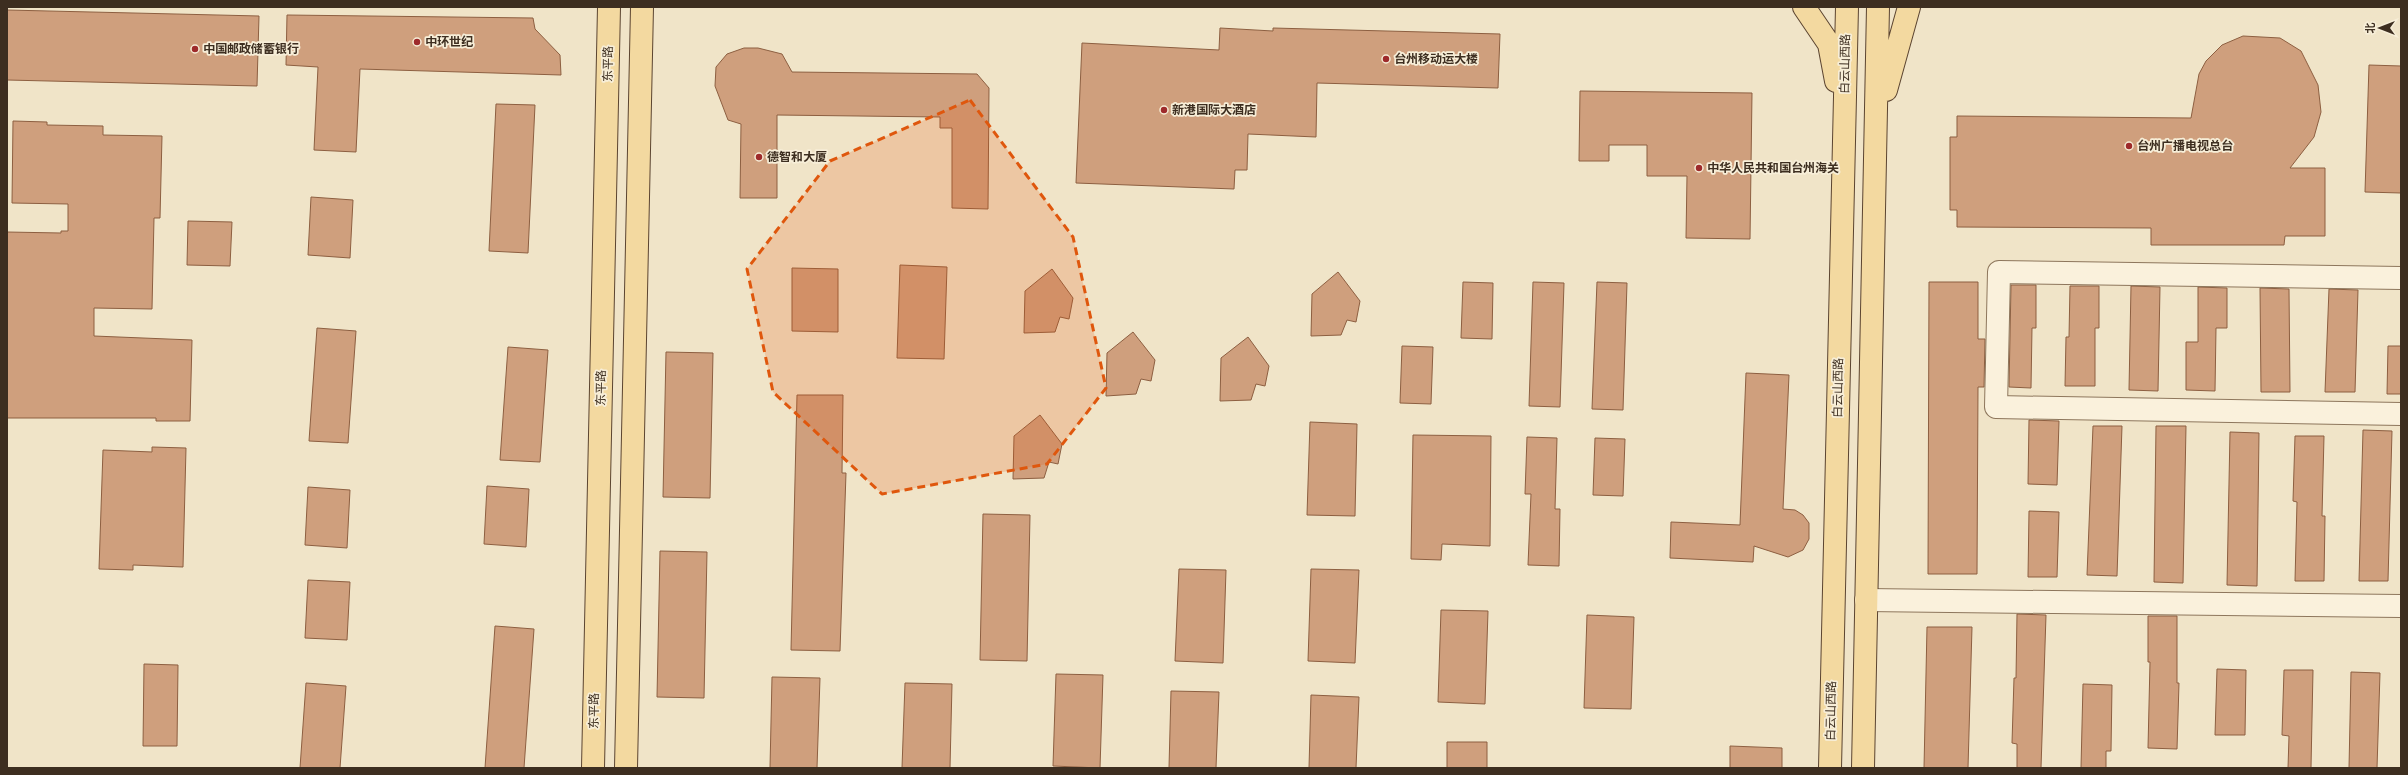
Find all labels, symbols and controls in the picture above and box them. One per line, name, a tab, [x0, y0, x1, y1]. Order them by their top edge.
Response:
north arrow	[2360, 8, 2400, 48]
text: 北	[2363, 23, 2378, 34]
place label: 中环世纪	[425, 34, 474, 50]
street label: 白云山西路	[1836, 34, 1854, 94]
marker: 中环世纪	[412, 37, 422, 47]
place label: 中国邮政储蓄银行	[203, 41, 299, 57]
marker: 中国邮政储蓄银行	[190, 44, 200, 54]
street label: 东平路	[600, 46, 616, 82]
place label: 台州移动运大楼	[1394, 51, 1478, 67]
marker: 台州移动运大楼	[1381, 54, 1391, 64]
place label: 新港国际大酒店	[1172, 102, 1256, 118]
marker: 新港国际大酒店	[1159, 105, 1169, 115]
place label: 台州广播电视总台	[2137, 138, 2233, 154]
marker: 台州广播电视总台	[2124, 141, 2134, 151]
place label: 德智和大厦	[767, 149, 827, 165]
marker: 德智和大厦	[754, 152, 764, 162]
place label: 中华人民共和国台州海关	[1707, 160, 1839, 176]
marker: 中华人民共和国台州海关	[1694, 163, 1704, 173]
street label: 白云山西路	[1829, 358, 1847, 418]
street label: 东平路	[593, 370, 609, 406]
street label: 白云山西路	[1822, 681, 1840, 741]
street label: 东平路	[586, 693, 602, 729]

